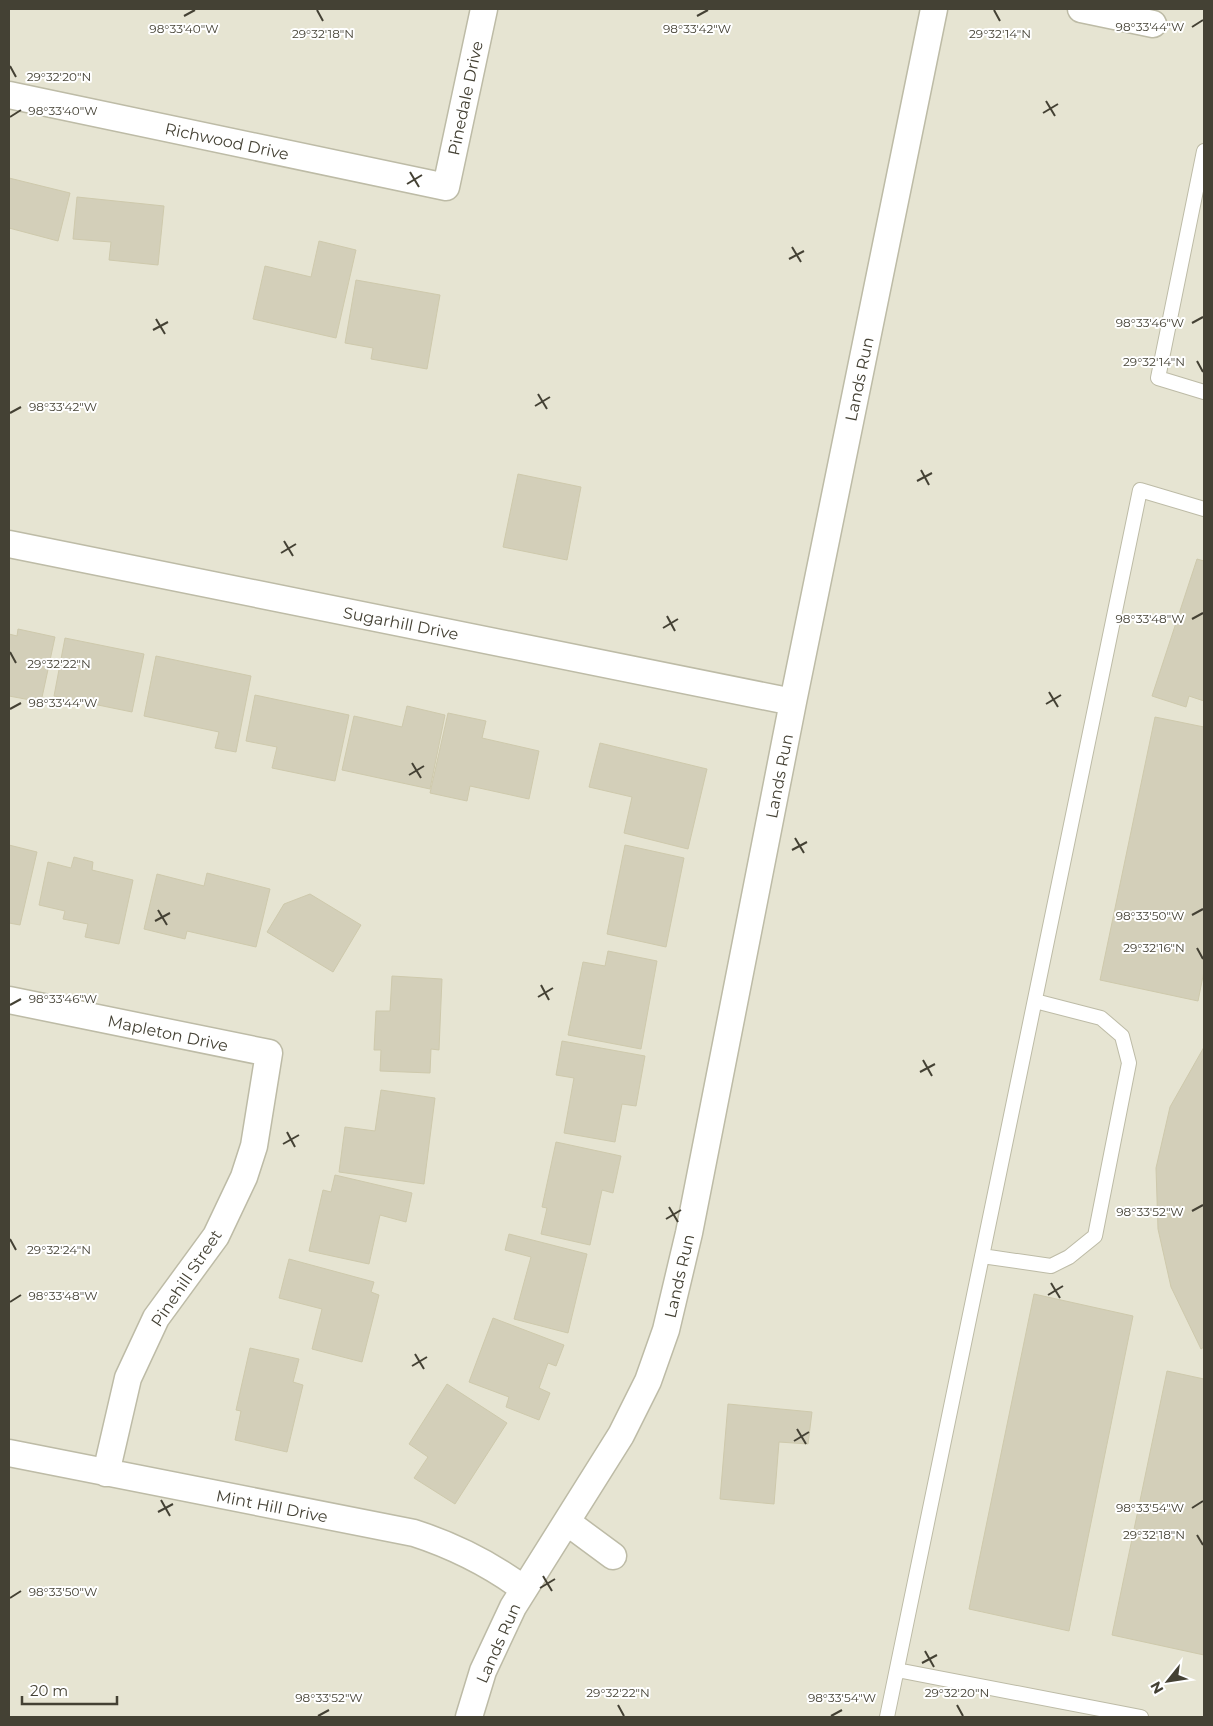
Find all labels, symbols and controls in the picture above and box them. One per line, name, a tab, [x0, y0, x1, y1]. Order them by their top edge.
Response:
text: 98°33'44"W	[1116, 19, 1184, 34]
text: 98°33'40"W	[149, 21, 219, 36]
text: 98°33'42"W	[663, 21, 731, 36]
text: 29°32'18"N	[292, 26, 354, 41]
text: 29°32'14"N	[969, 26, 1031, 41]
street label: Pinedale Drive	[444, 39, 487, 157]
text: 29°32'20"N	[27, 69, 91, 84]
text: 98°33'40"W	[28, 103, 98, 118]
street label: Richwood Drive	[163, 119, 291, 164]
text: 98°33'46"W	[1116, 315, 1184, 330]
street label: Lands Run	[841, 335, 878, 423]
text: 29°32'14"N	[1123, 354, 1185, 369]
text: 98°33'42"W	[29, 399, 97, 414]
street label: Sugarhill Drive	[342, 603, 460, 644]
text: 98°33'48"W	[1115, 611, 1185, 626]
text: 29°32'22"N	[27, 656, 91, 671]
text: 98°33'44"W	[29, 695, 97, 710]
street label: Lands Run	[762, 732, 797, 820]
text: 98°33'50"W	[1116, 908, 1184, 923]
text: 29°32'16"N	[1123, 940, 1185, 955]
text: 98°33'46"W	[29, 991, 97, 1006]
street label: Mapleton Drive	[106, 1011, 230, 1056]
text: 98°33'52"W	[1116, 1204, 1184, 1219]
street label: Pinehill Street	[147, 1226, 226, 1330]
street label: Lands Run	[661, 1232, 698, 1320]
text: 29°32'24"N	[27, 1242, 91, 1257]
text: 98°33'48"W	[28, 1288, 98, 1303]
street label: Mint Hill Drive	[215, 1486, 329, 1527]
text: 98°33'54"W	[1116, 1500, 1184, 1515]
text: 29°32'18"N	[1123, 1527, 1185, 1542]
text: 98°33'50"W	[29, 1584, 97, 1599]
street label: Lands Run	[472, 1600, 525, 1686]
north arrow	[1143, 1656, 1193, 1706]
scale bar	[22, 1674, 118, 1706]
text: N	[1146, 1678, 1167, 1697]
text: 20 m	[30, 1681, 68, 1700]
text: 29°32'22"N	[586, 1685, 650, 1700]
text: 29°32'20"N	[925, 1685, 989, 1700]
text: 98°33'52"W	[295, 1690, 363, 1705]
text: 98°33'54"W	[808, 1690, 876, 1705]

